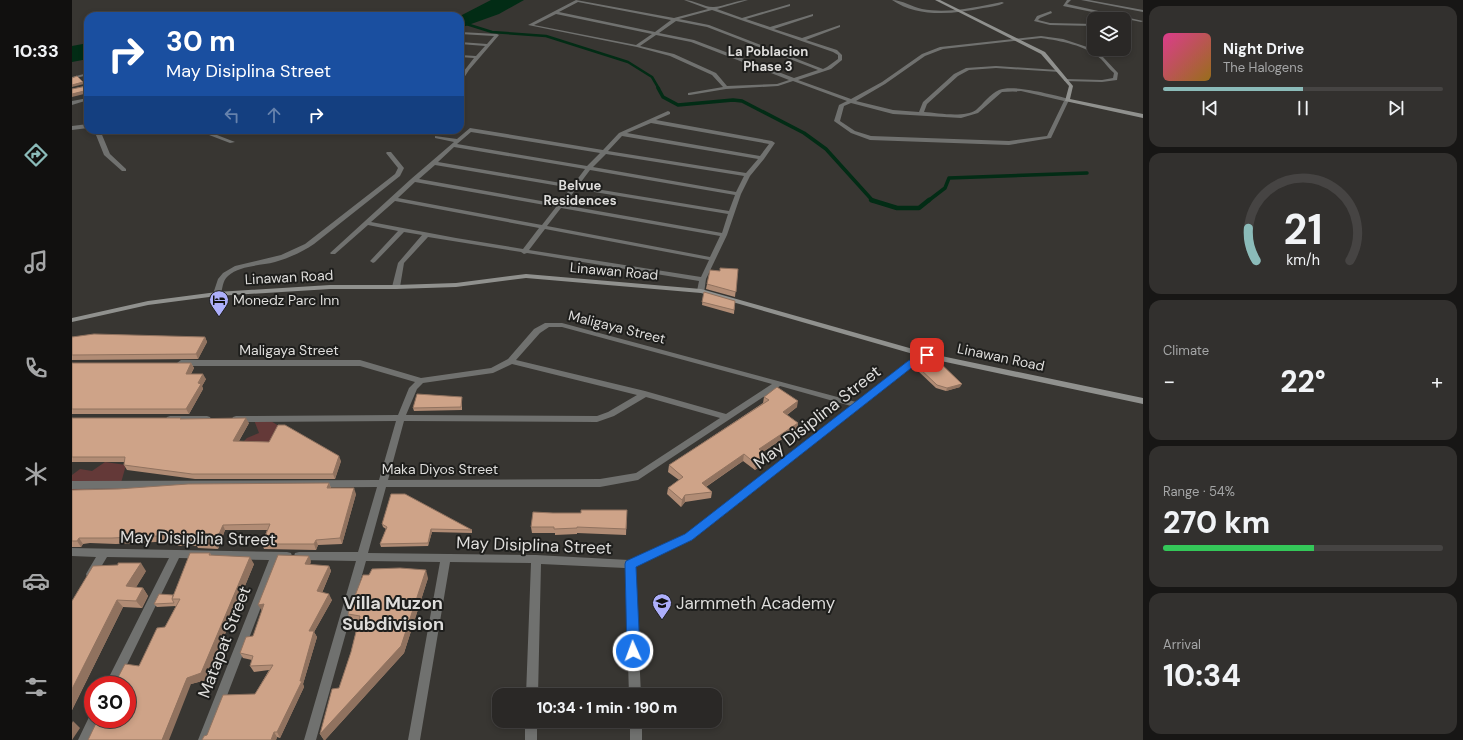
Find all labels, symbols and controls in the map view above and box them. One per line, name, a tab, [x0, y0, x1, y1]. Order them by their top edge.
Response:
map controls	[1087, 12, 1131, 56]
button: layers	[1087, 12, 1131, 56]
text: 30 m	[166, 23, 236, 60]
icon: right	[100, 28, 152, 80]
text: 10:33	[13, 39, 59, 63]
text: Night Drive	[1223, 39, 1304, 59]
district label: La Poblacion Phase 3	[728, 43, 808, 75]
text: May Disiplina Street	[166, 59, 331, 83]
text: The Halogens	[1223, 59, 1303, 76]
icon: previous	[1199, 97, 1221, 119]
icon: pause	[1292, 97, 1314, 119]
icon: next	[1385, 97, 1407, 119]
icon: left	[221, 104, 243, 126]
icon: ahead	[263, 104, 285, 126]
icon: right	[305, 104, 327, 126]
icon: directions	[22, 141, 50, 169]
district label: Belvue Residences	[543, 177, 617, 209]
text: 21	[1283, 203, 1323, 257]
icon: music	[22, 248, 50, 276]
text: km/h	[1286, 251, 1320, 269]
street label: Linawan Road	[569, 258, 659, 284]
street label: Linawan Road	[244, 266, 334, 288]
hotel icon: Monedz Parc Inn	[208, 289, 230, 317]
place label: Monedz Parc Inn	[233, 291, 339, 309]
street label: Maligaya Street	[567, 306, 667, 348]
pin	[910, 338, 944, 372]
street label: Linawan Road	[956, 339, 1046, 375]
street label: Maligaya Street	[239, 341, 339, 359]
text: Climate	[1163, 342, 1209, 359]
icon: arrive	[916, 344, 938, 366]
icon: phone	[22, 354, 50, 382]
street label: May Disiplina Street	[749, 360, 885, 474]
text: 22°	[1280, 362, 1326, 401]
text: −	[1163, 367, 1175, 396]
text: +	[1431, 367, 1443, 396]
icon: climate	[22, 460, 50, 488]
street label: Maka Diyos Street	[382, 460, 498, 478]
text: Range · 54%	[1163, 483, 1235, 500]
text: 270 km	[1163, 503, 1270, 542]
street label: May Disiplina Street	[120, 526, 276, 550]
street label: May Disiplina Street	[456, 531, 612, 559]
icon: car	[22, 567, 50, 595]
street label: Matapat Street	[193, 583, 255, 701]
district label: Villa Muzon Subdivision	[342, 591, 444, 636]
school or university icon: Jarmmeth Academy	[651, 592, 673, 620]
place label: Jarmmeth Academy	[676, 592, 836, 614]
position arrow	[612, 630, 654, 672]
text: Arrival	[1163, 636, 1201, 653]
text: 10:34	[1163, 656, 1241, 695]
icon: filters	[22, 673, 50, 701]
speed limit sign: 30	[84, 676, 136, 728]
text: 10:34 · 1 min · 190 m	[537, 698, 677, 718]

